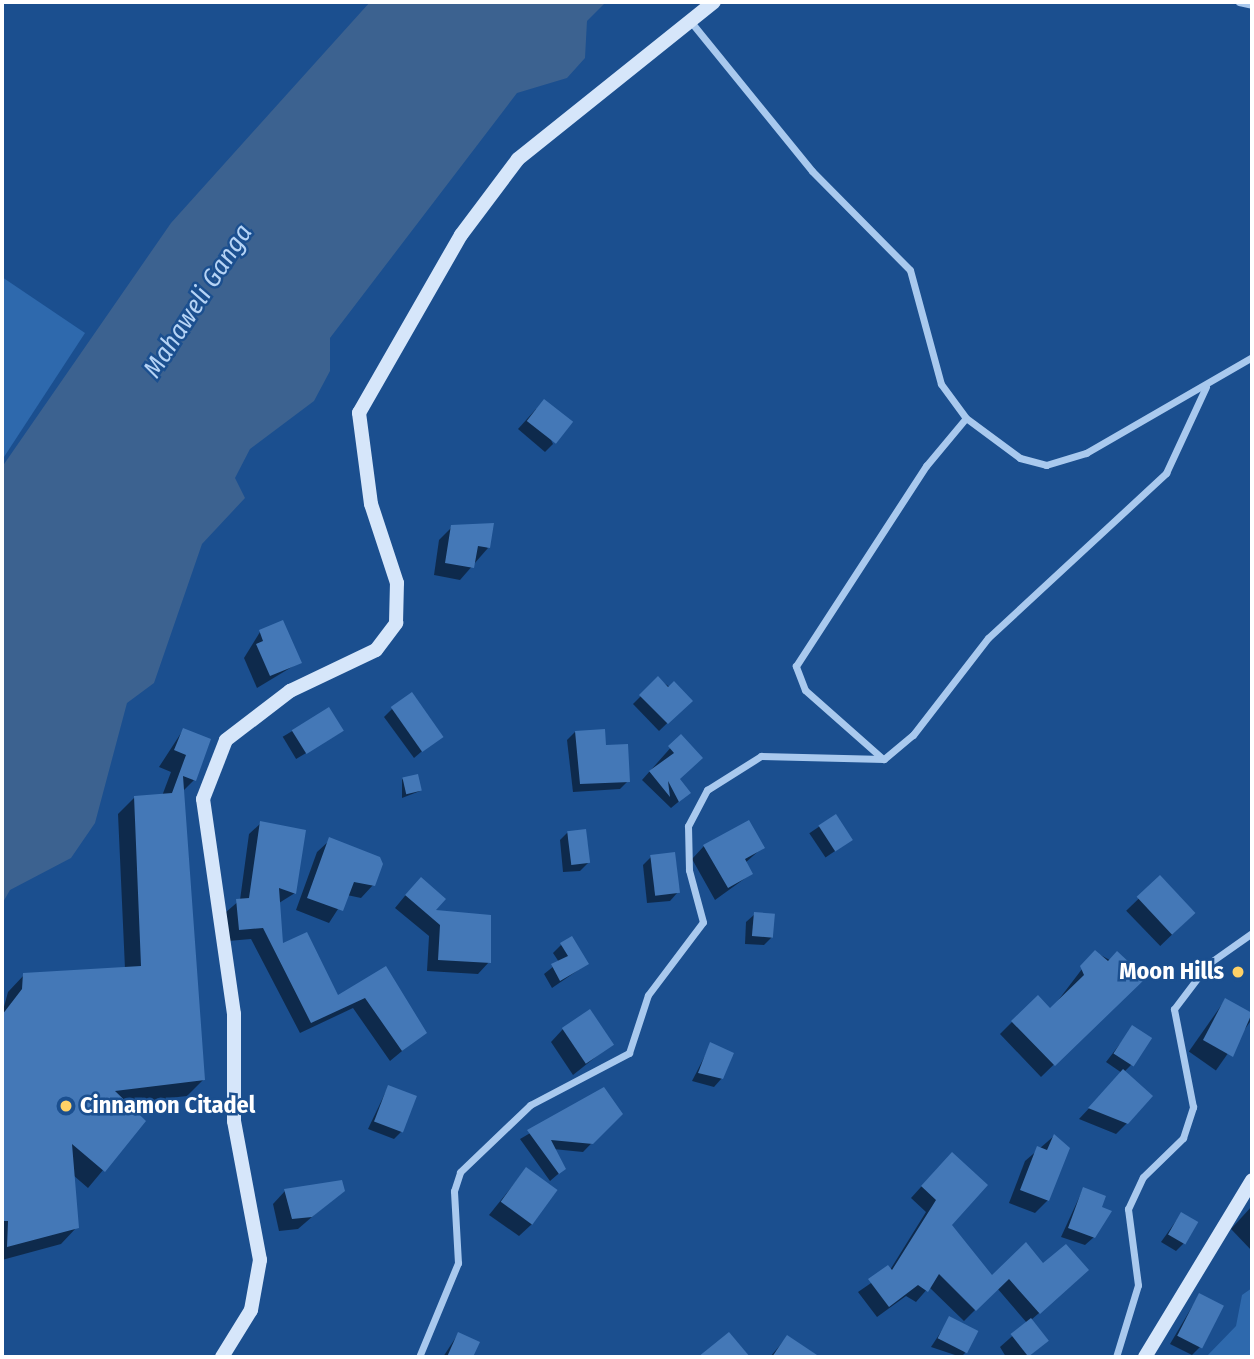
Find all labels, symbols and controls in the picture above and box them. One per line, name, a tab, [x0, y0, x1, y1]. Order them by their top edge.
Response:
water label: Mahaweli Ganga	[137, 219, 259, 383]
place label: Moon Hills	[1119, 958, 1224, 986]
marker: Moon Hills	[1230, 964, 1246, 980]
place label: Cinnamon Citadel	[80, 1092, 255, 1120]
marker: Cinnamon Citadel	[58, 1098, 74, 1114]

